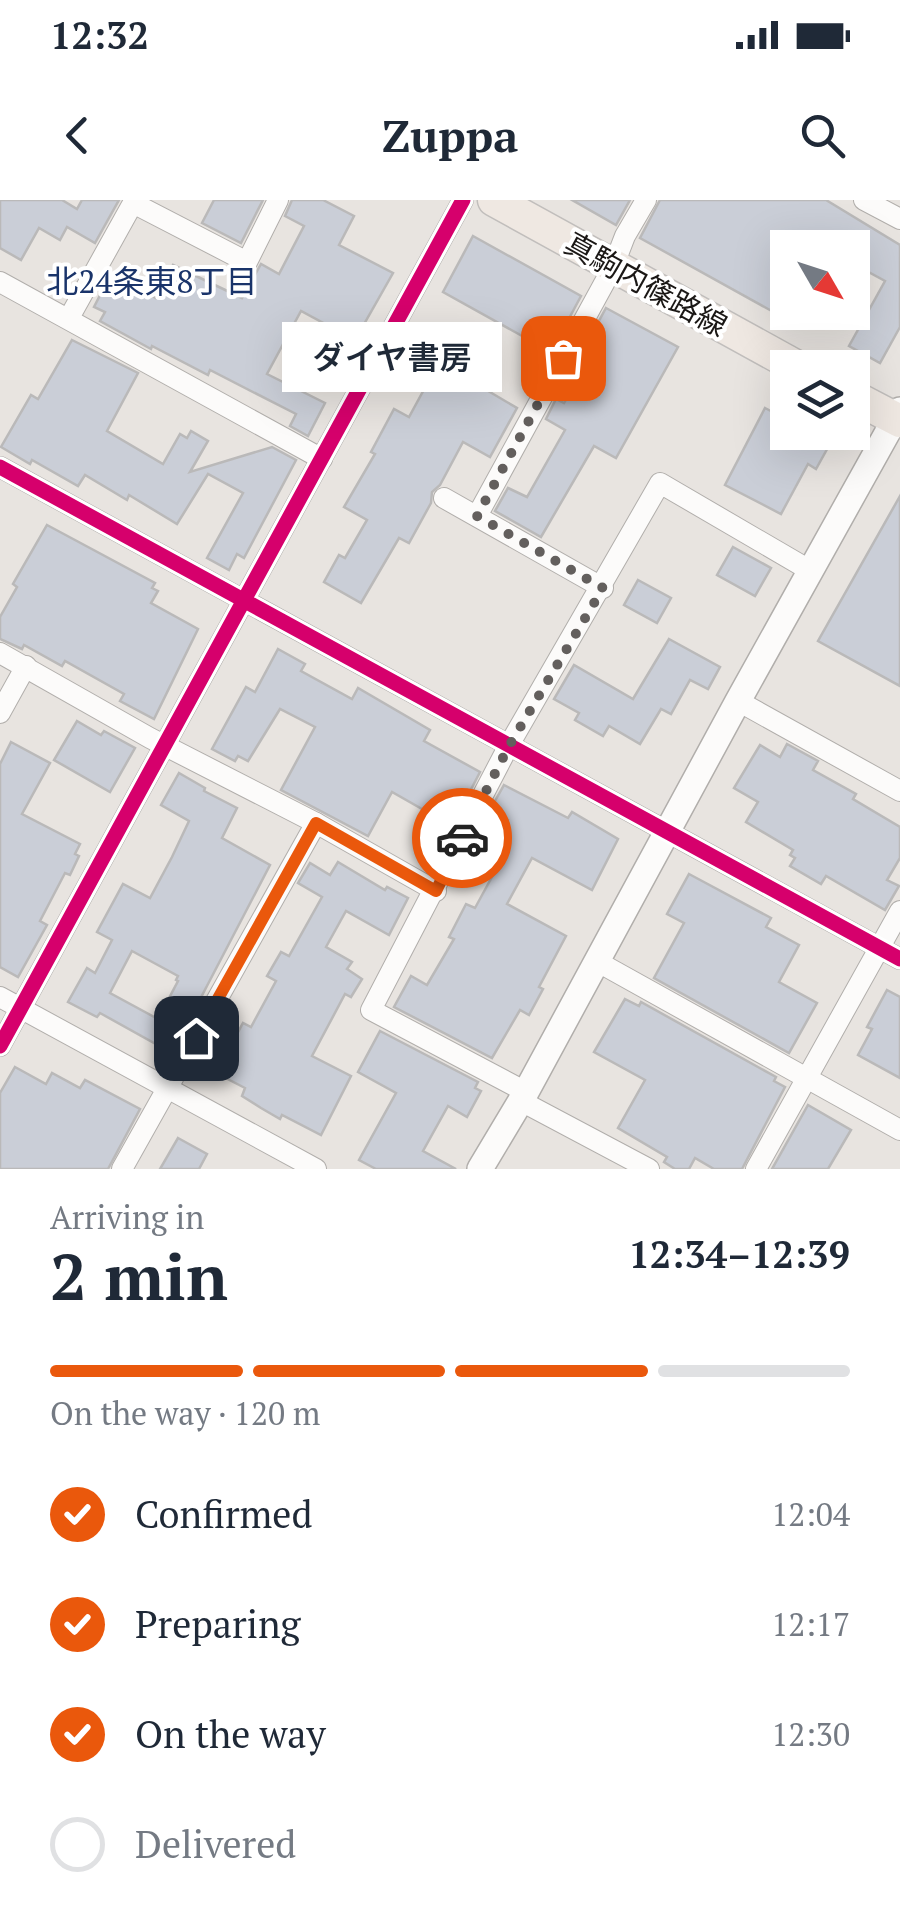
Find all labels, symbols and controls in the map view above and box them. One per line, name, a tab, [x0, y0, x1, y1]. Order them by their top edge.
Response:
text: 12:32	[50, 10, 149, 60]
text: Zuppa	[382, 105, 518, 165]
icon: back	[50, 108, 105, 163]
icon: search	[795, 108, 850, 163]
street label: 真駒内篠路線	[558, 223, 734, 345]
north arrow	[770, 230, 870, 330]
map controls	[770, 230, 870, 450]
district label: 北24条東8丁目	[46, 260, 258, 302]
pin	[521, 316, 606, 401]
callout: ダイヤ書房	[283, 323, 503, 393]
icon: bag	[536, 331, 591, 386]
text: ダイヤ書房	[312, 336, 472, 378]
button: layers	[770, 350, 870, 450]
courier	[412, 788, 512, 888]
icon: car	[435, 811, 490, 866]
pin	[154, 996, 239, 1081]
icon: home	[169, 1011, 224, 1066]
text: Arriving in	[50, 1196, 204, 1238]
text: 12:34–12:39	[628, 1229, 850, 1279]
text: 2 min	[50, 1232, 228, 1319]
text: On the way · 120 m	[50, 1392, 320, 1434]
icon: check	[50, 1487, 105, 1542]
text: Confirmed	[135, 1489, 313, 1539]
text: 12:04	[771, 1493, 850, 1535]
icon: check	[50, 1597, 105, 1652]
text: Preparing	[135, 1599, 301, 1649]
text: 12:17	[771, 1603, 850, 1645]
icon: check	[50, 1707, 105, 1762]
text: On the way	[135, 1709, 326, 1759]
text: 12:30	[771, 1713, 850, 1755]
text: Delivered	[135, 1819, 296, 1869]

